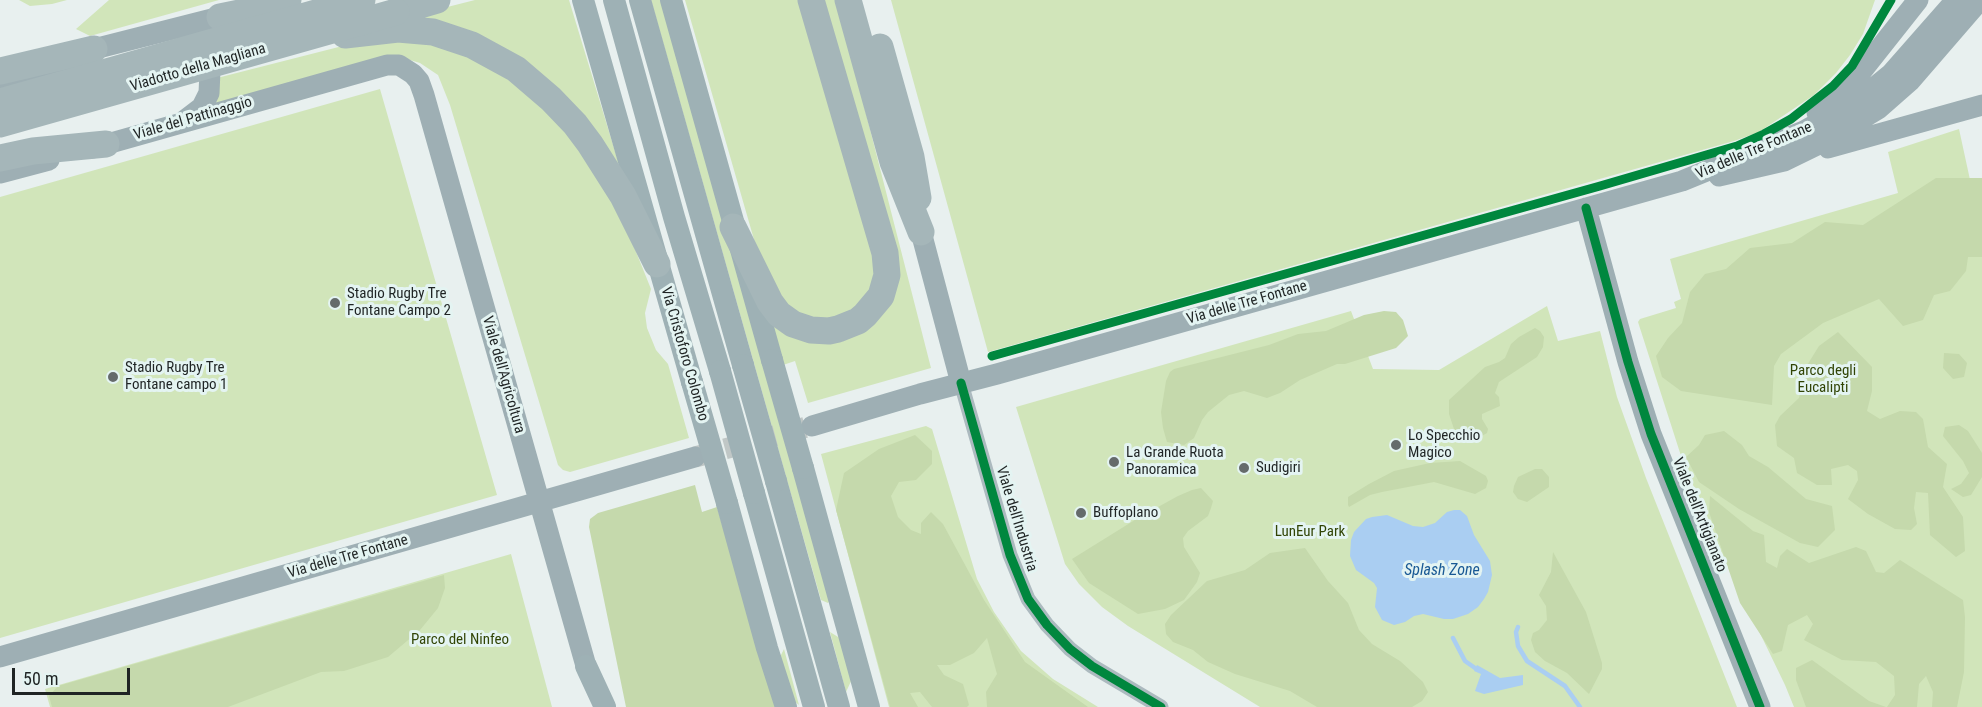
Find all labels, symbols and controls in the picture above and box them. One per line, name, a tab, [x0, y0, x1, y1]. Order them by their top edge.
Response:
street label: Viadotto della Magliana	[128, 40, 268, 96]
street label: Viale del Pattinaggio	[132, 93, 254, 145]
street label: Via delle Tre Fontane	[1693, 118, 1815, 184]
street label: Via delle Tre Fontane	[1185, 277, 1309, 329]
place label: Stadio Rugby Tre Fontane Campo 2	[347, 285, 451, 320]
street label: Via Cristoforo Colombo	[656, 285, 712, 423]
marker: Stadio Rugby Tre Fontane Campo 2	[328, 296, 342, 310]
street label: Viale dell'Agricoltura	[478, 314, 528, 436]
place label: Stadio Rugby Tre Fontane campo 1	[125, 359, 227, 394]
park label: Parco degli Eucalipti	[1790, 362, 1856, 397]
marker: Stadio Rugby Tre Fontane campo 1	[106, 370, 120, 384]
place label: Lo Specchio Magico	[1408, 427, 1480, 462]
marker: Lo Specchio Magico	[1389, 438, 1403, 452]
place label: La Grande Ruota Panoramica	[1126, 444, 1224, 479]
marker: La Grande Ruota Panoramica	[1107, 455, 1121, 469]
street label: Viale dell'Artigianato	[1668, 455, 1730, 575]
place label: Sudigiri	[1256, 459, 1301, 477]
marker: Sudigiri	[1237, 461, 1251, 475]
street label: Viale dell'Industria	[991, 464, 1041, 574]
place label: Buffoplano	[1093, 504, 1158, 522]
marker: Buffoplano	[1074, 506, 1088, 520]
park label: LunEur Park	[1275, 523, 1345, 541]
street label: Via delle Tre Fontane	[286, 531, 410, 583]
water label: Splash Zone	[1404, 561, 1480, 581]
park label: Parco del Ninfeo	[411, 631, 509, 649]
scale bar	[15, 656, 134, 694]
text: 50 m	[23, 668, 58, 689]

